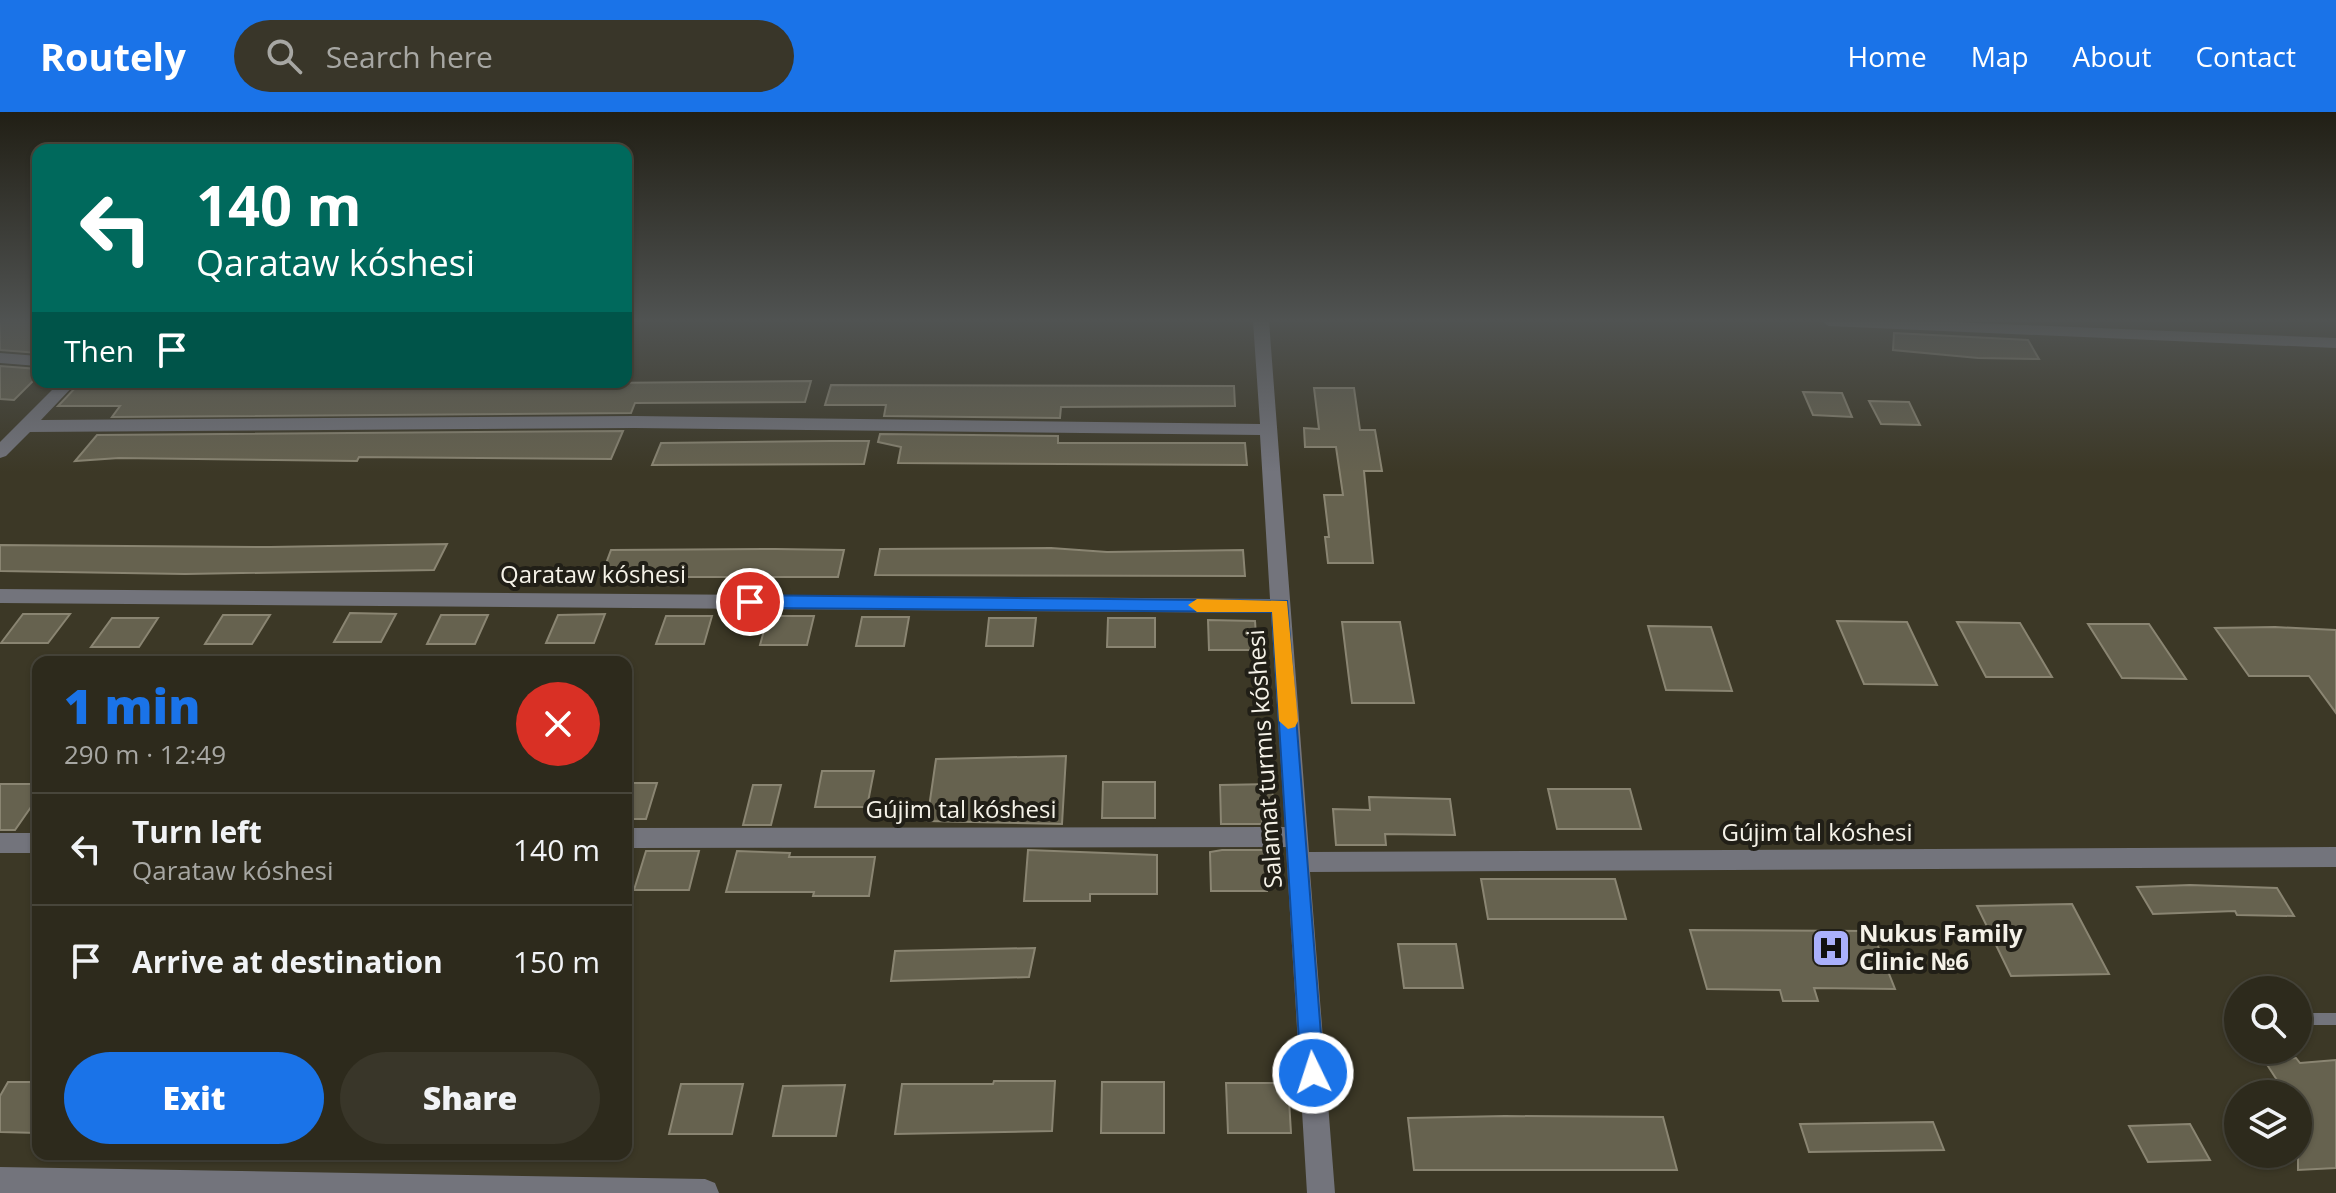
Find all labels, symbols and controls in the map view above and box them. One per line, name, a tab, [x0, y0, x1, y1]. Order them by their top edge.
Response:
search box	[234, 20, 794, 92]
text: Routely	[40, 30, 186, 82]
icon: search	[262, 34, 306, 78]
text: Search here	[326, 36, 493, 77]
text: Home	[1848, 37, 1927, 75]
text: Map	[1971, 37, 2029, 75]
text: About	[2073, 37, 2151, 75]
text: Contact	[2195, 37, 2296, 75]
text: 140 m	[196, 166, 362, 242]
icon: left	[64, 176, 168, 280]
text: Qarataw kóshesi	[196, 238, 475, 287]
icon: arrive	[150, 328, 194, 372]
text: Then	[64, 330, 134, 371]
street label: Qarataw kóshesi	[500, 557, 686, 590]
pin	[716, 568, 784, 636]
icon: arrive	[728, 580, 772, 624]
street label: Salamat turmıs kóshesi	[1238, 629, 1289, 890]
text: 1 min	[64, 673, 200, 738]
button: close	[516, 682, 600, 766]
text: 290 m · 12:49	[64, 736, 226, 772]
street label: Gújim tal kóshesi	[865, 792, 1057, 825]
text: Turn left	[132, 811, 262, 852]
street label: Gújim tal kóshesi	[1721, 815, 1913, 848]
icon: left	[64, 827, 108, 871]
text: 140 m	[513, 829, 600, 870]
text: Qarataw kóshesi	[132, 852, 334, 888]
place label: Nukus Family Clinic №6	[1859, 916, 2023, 977]
hospital icon: Nukus Family Clinic №6	[1810, 927, 1852, 969]
icon: arrive	[64, 939, 108, 983]
text: Arrive at destination	[132, 941, 443, 982]
text: 150 m	[513, 941, 600, 982]
map controls	[2224, 976, 2312, 1168]
button: search	[2224, 976, 2312, 1064]
position arrow	[1271, 1031, 1355, 1115]
button: Exit	[64, 1052, 324, 1144]
button: Share	[340, 1052, 600, 1144]
button: layers	[2224, 1080, 2312, 1168]

